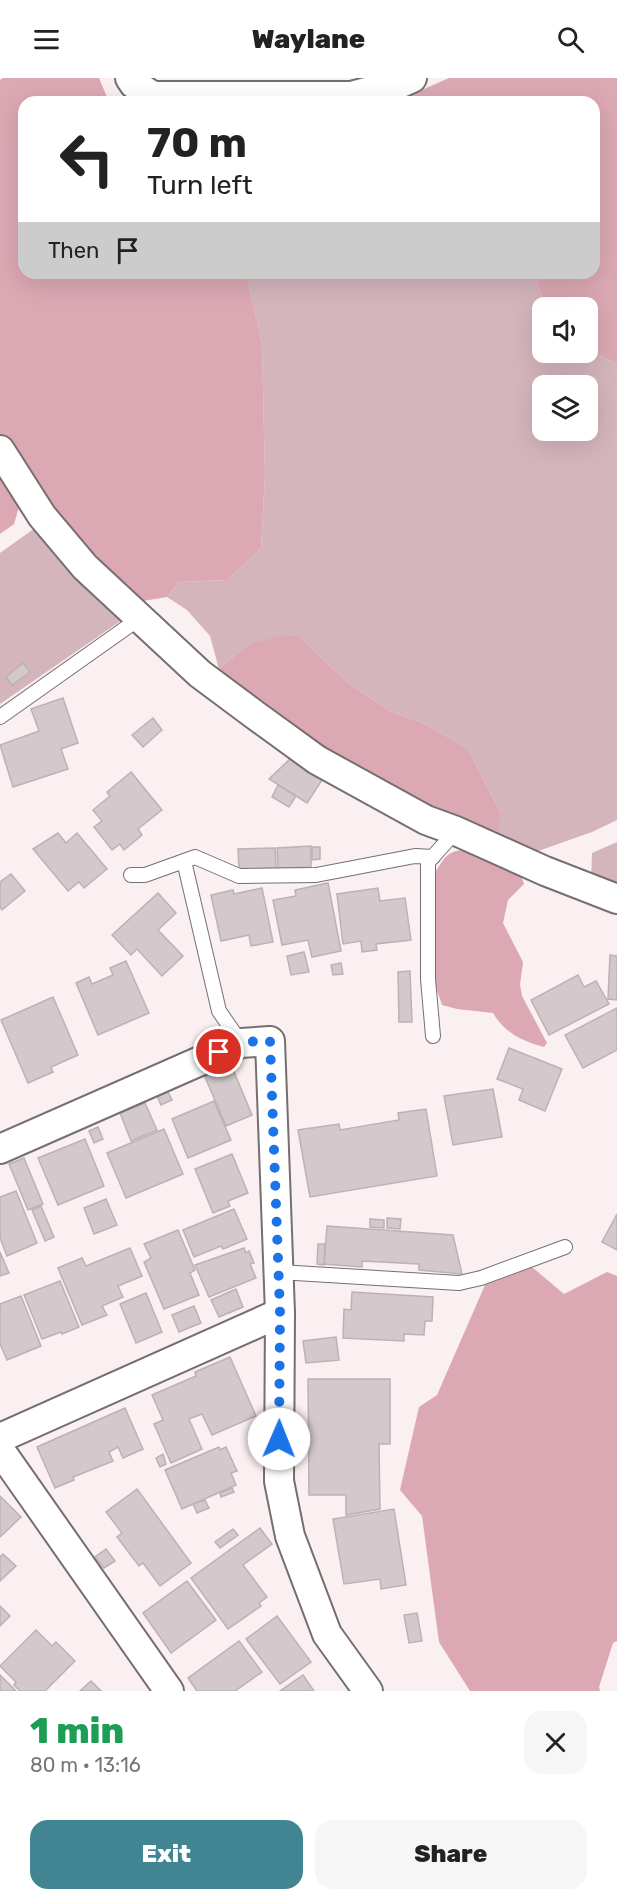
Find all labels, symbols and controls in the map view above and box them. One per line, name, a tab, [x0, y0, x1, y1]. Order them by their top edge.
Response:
icon: menu	[30, 23, 63, 56]
text: Waylane	[252, 23, 365, 55]
icon: search	[554, 23, 587, 56]
text: 70 m	[147, 118, 247, 168]
icon: left	[48, 120, 126, 198]
text: Turn left	[147, 169, 252, 201]
icon: arrive	[111, 234, 144, 267]
text: Then	[48, 237, 99, 264]
map controls	[532, 297, 598, 441]
button: sound	[532, 297, 598, 363]
button: layers	[532, 375, 598, 441]
pin	[193, 1026, 244, 1077]
icon: arrive	[202, 1035, 235, 1068]
position arrow	[247, 1407, 311, 1471]
text: 1 min	[30, 1709, 124, 1752]
button: close	[524, 1711, 587, 1774]
text: 80 m · 13:16	[30, 1753, 141, 1777]
button: Exit	[30, 1820, 303, 1889]
button: Share	[315, 1820, 587, 1889]

